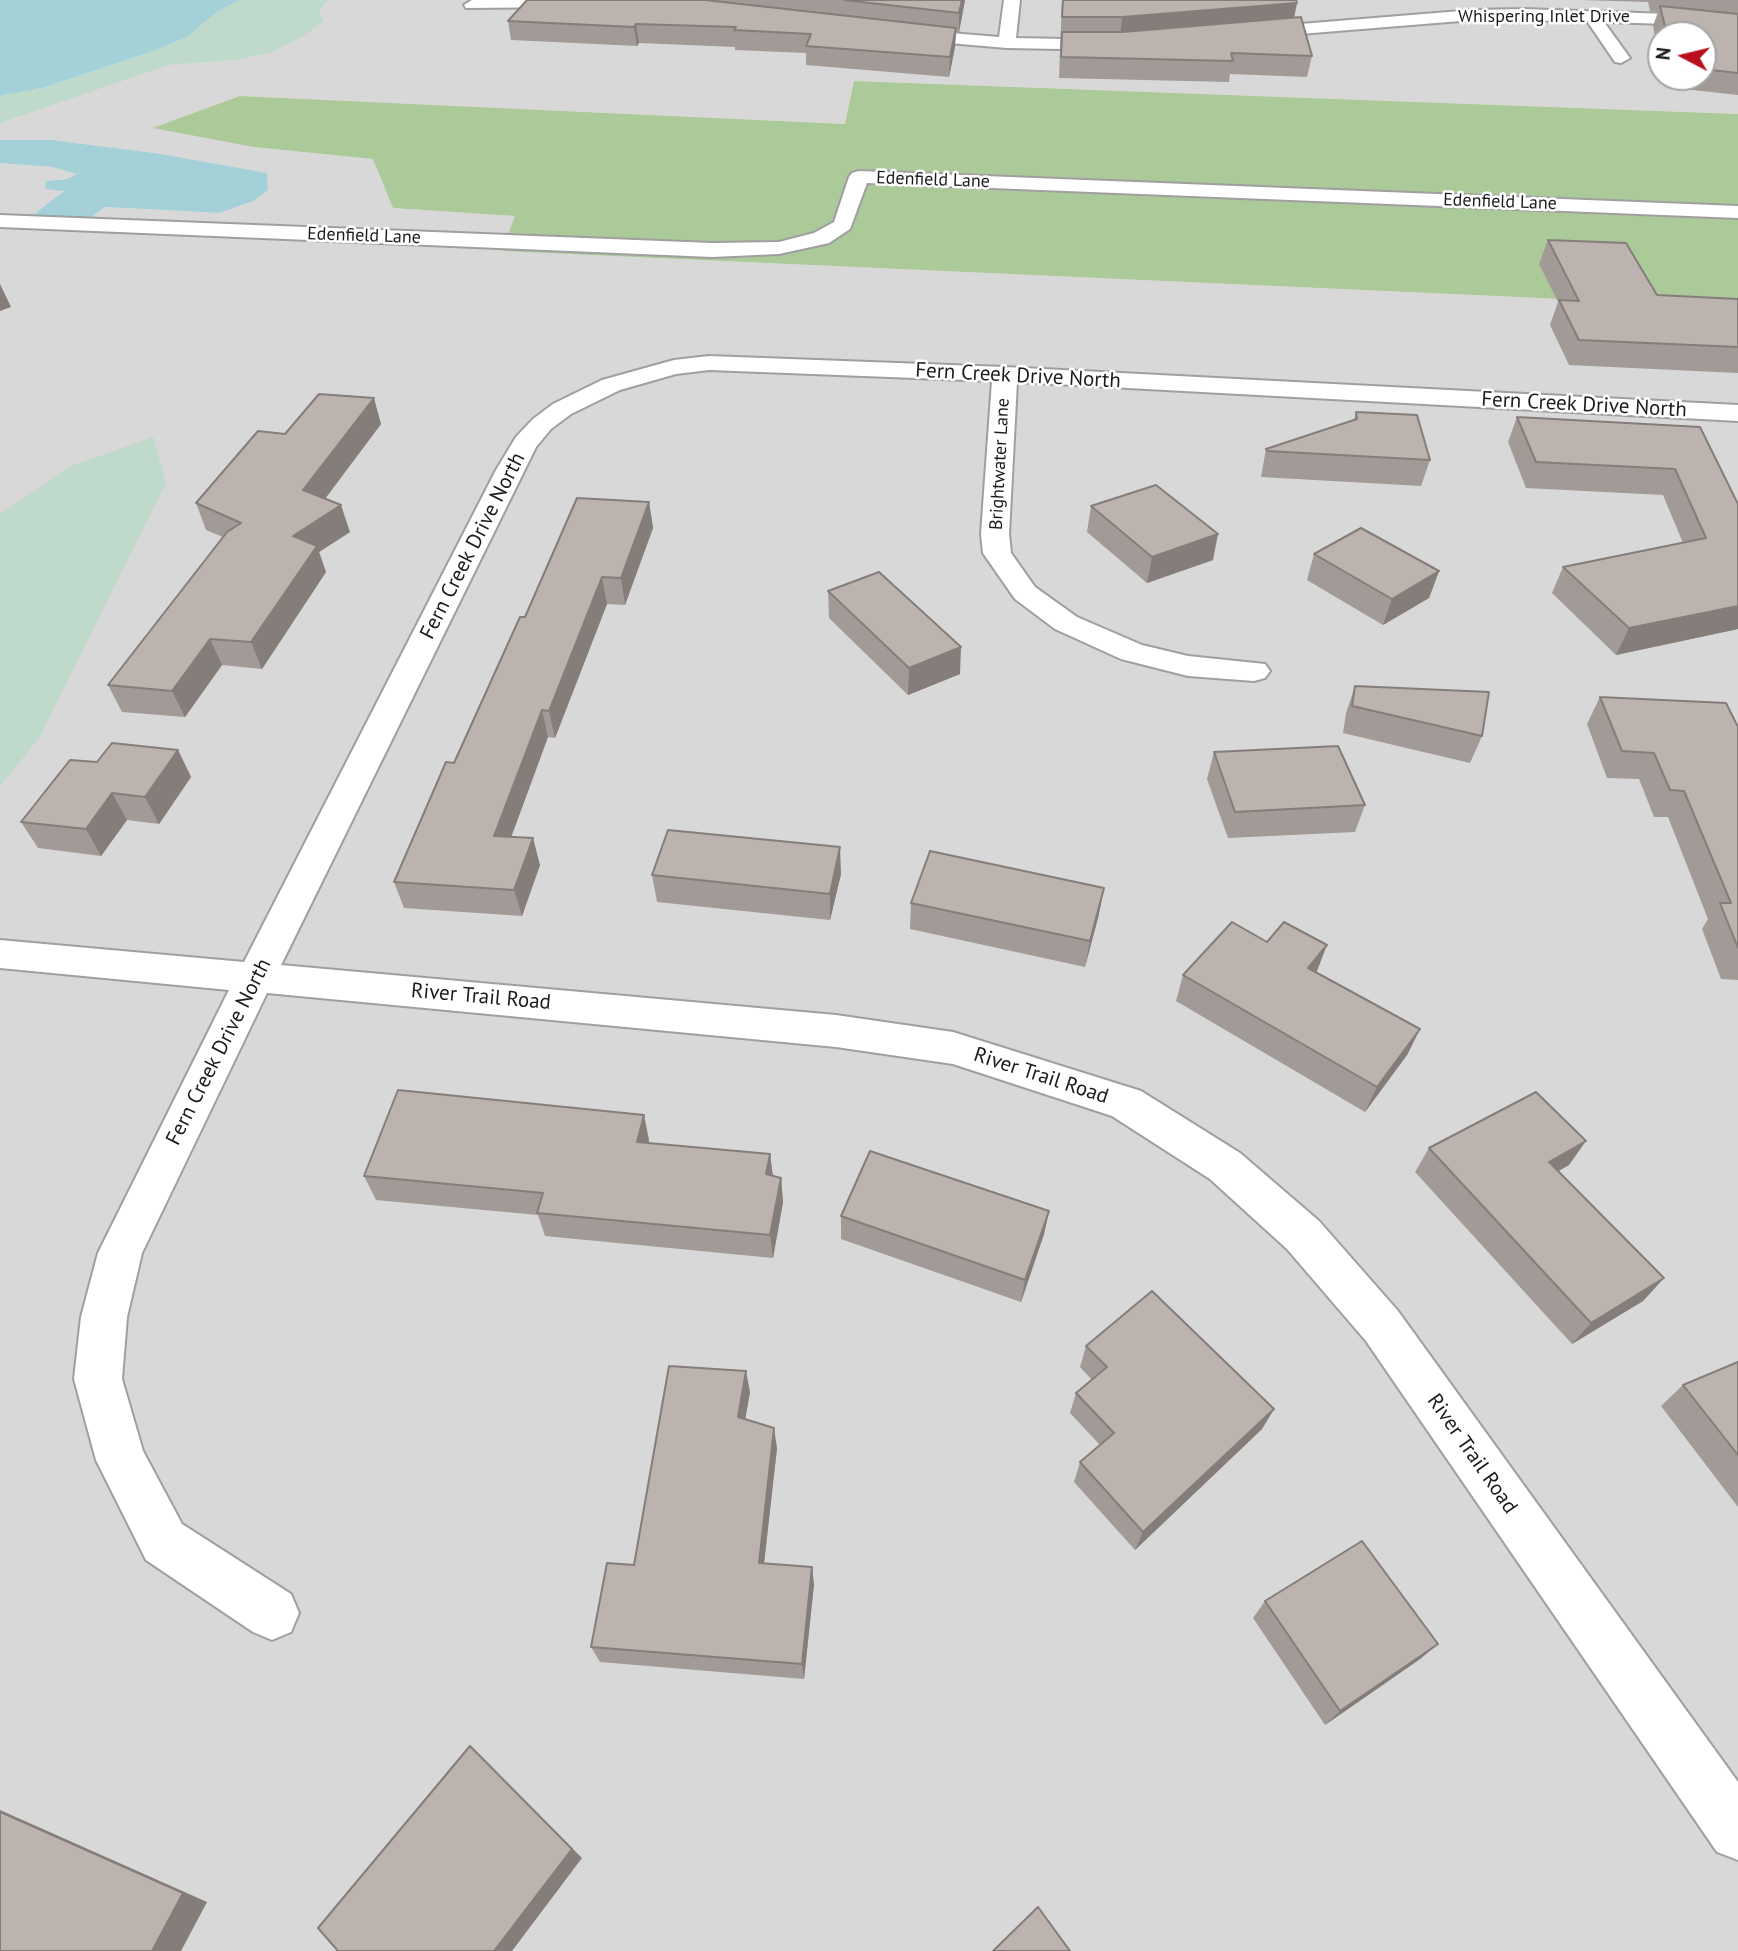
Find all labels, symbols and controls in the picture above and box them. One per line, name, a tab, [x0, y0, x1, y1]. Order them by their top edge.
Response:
street label: Whispering Inlet Drive	[1458, 6, 1630, 28]
north arrow	[1647, 21, 1717, 91]
text: N	[1650, 46, 1676, 61]
street label: Edenfield Lane	[876, 167, 990, 193]
street label: Edenfield Lane	[1443, 189, 1557, 215]
street label: Edenfield Lane	[307, 223, 421, 249]
street label: Fern Creek Drive North	[915, 358, 1121, 394]
street label: Fern Creek Drive North	[1481, 387, 1687, 423]
street label: Brightwater Lane	[986, 397, 1014, 531]
street label: Fern Creek Drive North	[415, 449, 531, 643]
street label: Fern Creek Drive North	[161, 955, 277, 1149]
street label: River Trail Road	[410, 978, 552, 1016]
street label: River Trail Road	[970, 1042, 1112, 1110]
street label: River Trail Road	[1421, 1389, 1523, 1519]

